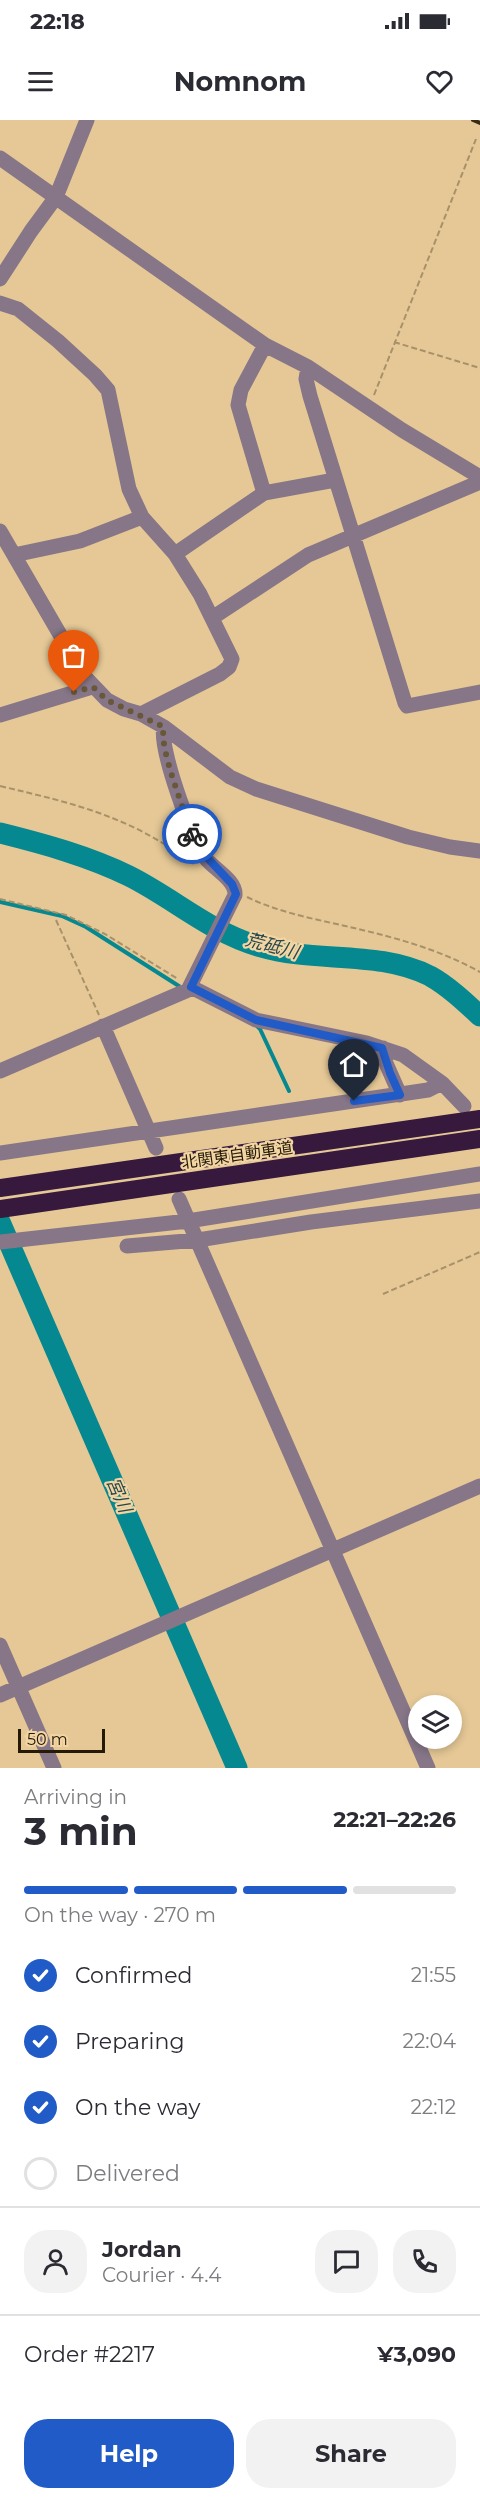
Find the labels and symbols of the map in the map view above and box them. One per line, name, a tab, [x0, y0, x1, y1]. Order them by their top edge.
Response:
pin	[48, 630, 99, 692]
courier	[162, 804, 222, 864]
water label: 荒砥川	[243, 928, 303, 964]
pin	[328, 1039, 379, 1101]
street label: 北関東自動車道	[180, 1138, 294, 1172]
water label: 宮川	[102, 1474, 137, 1518]
scale bar	[18, 1726, 105, 1754]

